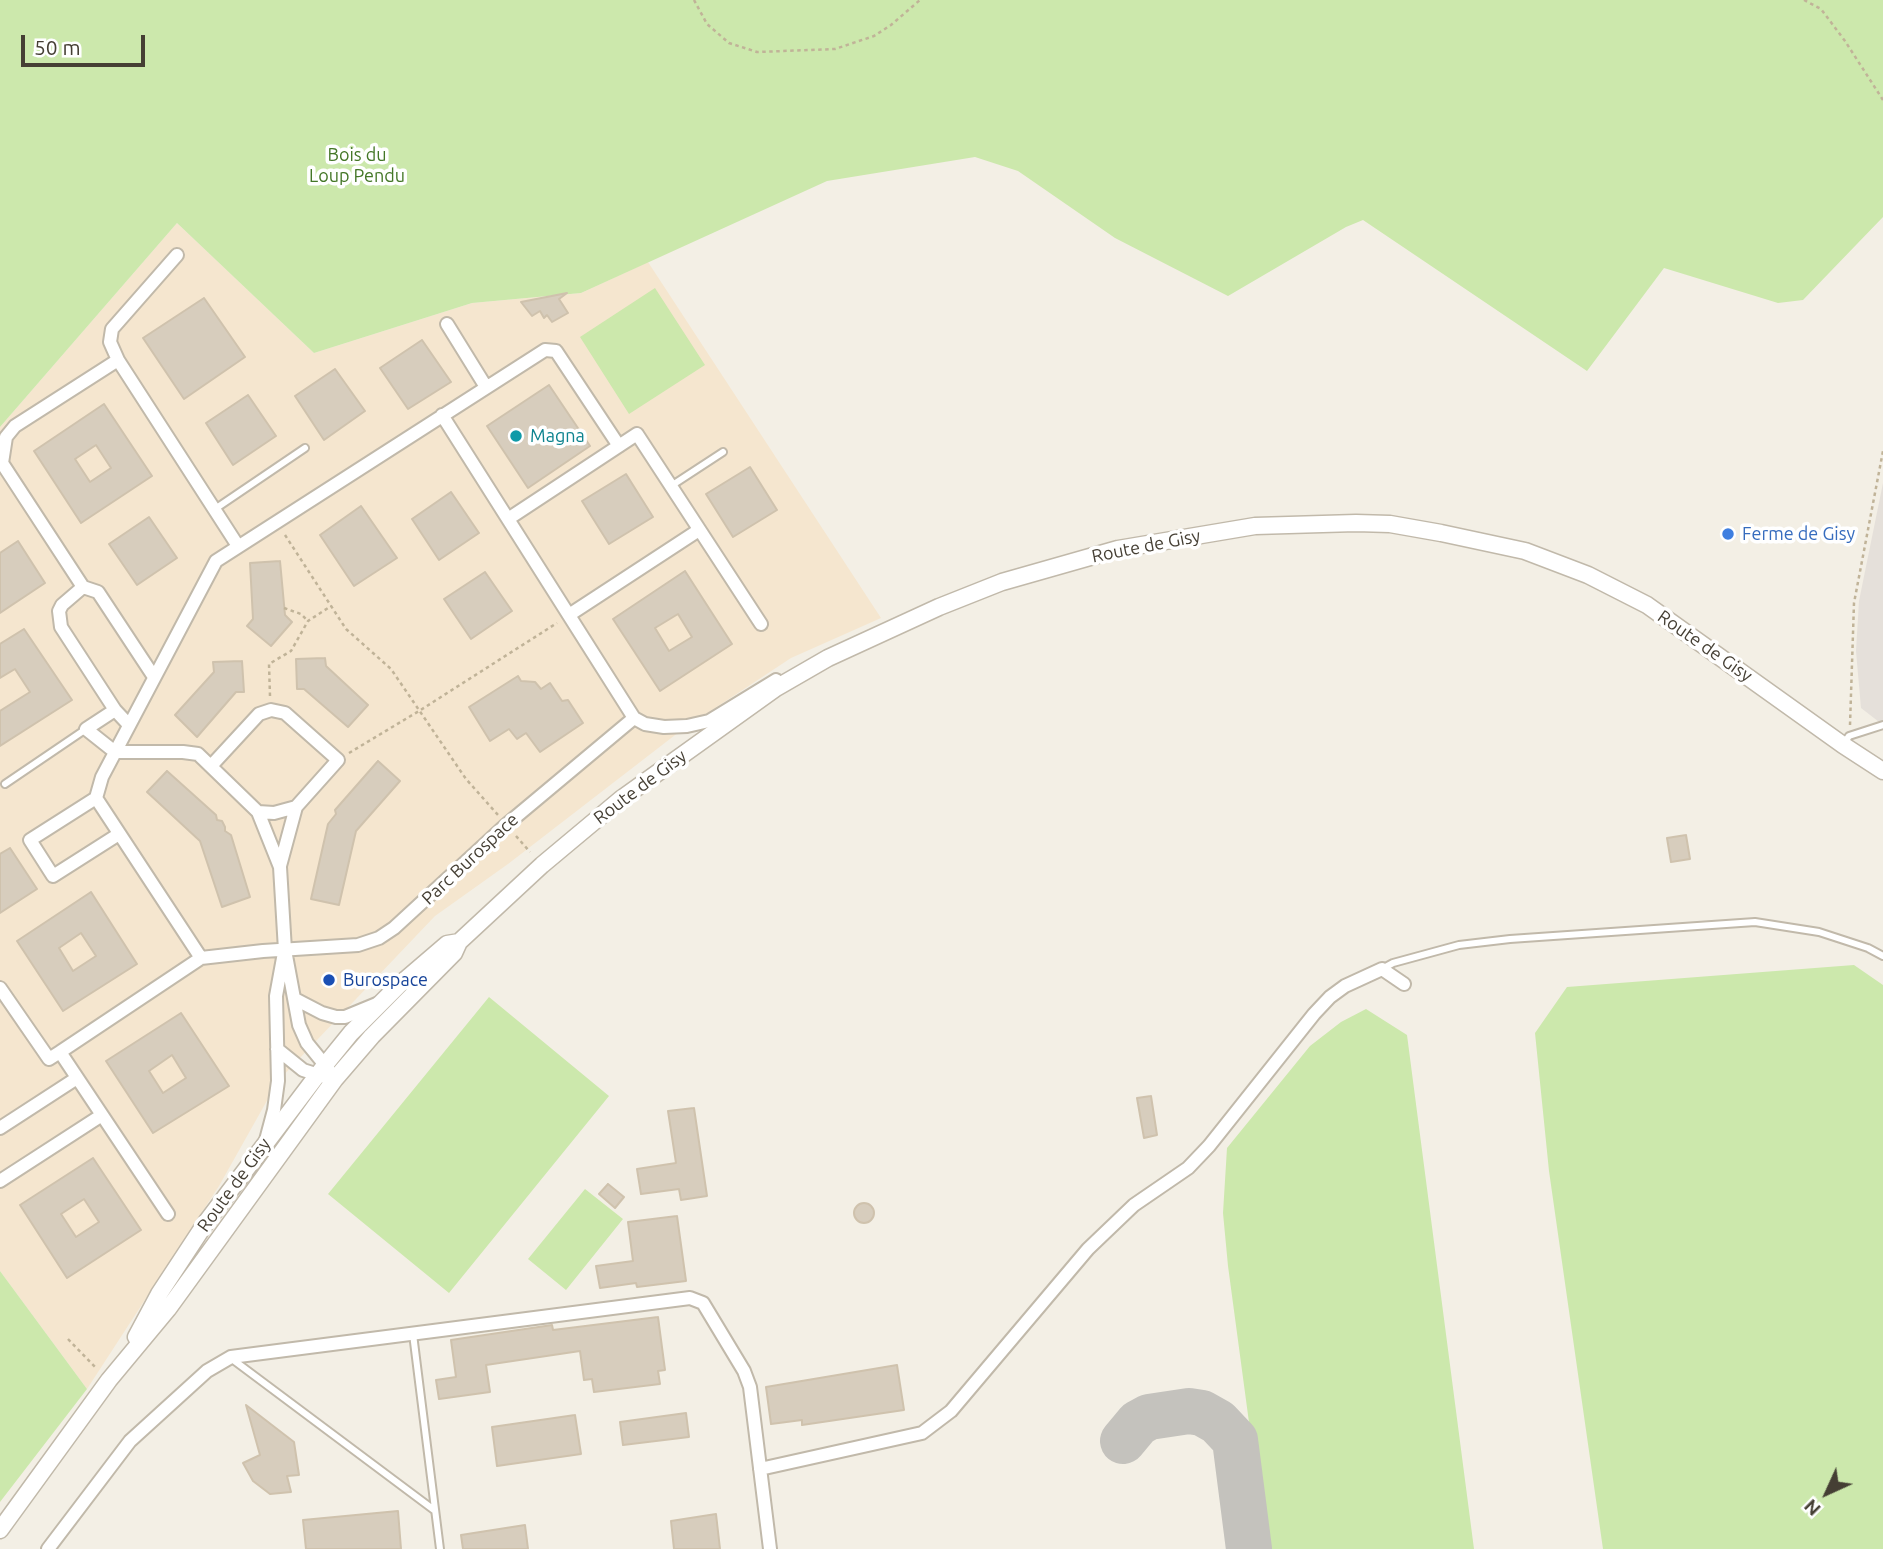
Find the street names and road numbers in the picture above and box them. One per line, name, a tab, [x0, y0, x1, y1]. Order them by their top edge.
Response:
street label: Route de Gisy	[1090, 525, 1202, 567]
street label: Route de Gisy	[1654, 605, 1756, 687]
street label: Route de Gisy	[589, 745, 691, 829]
street label: Parc Burospace	[417, 809, 523, 909]
street label: Route de Gisy	[193, 1134, 275, 1236]

